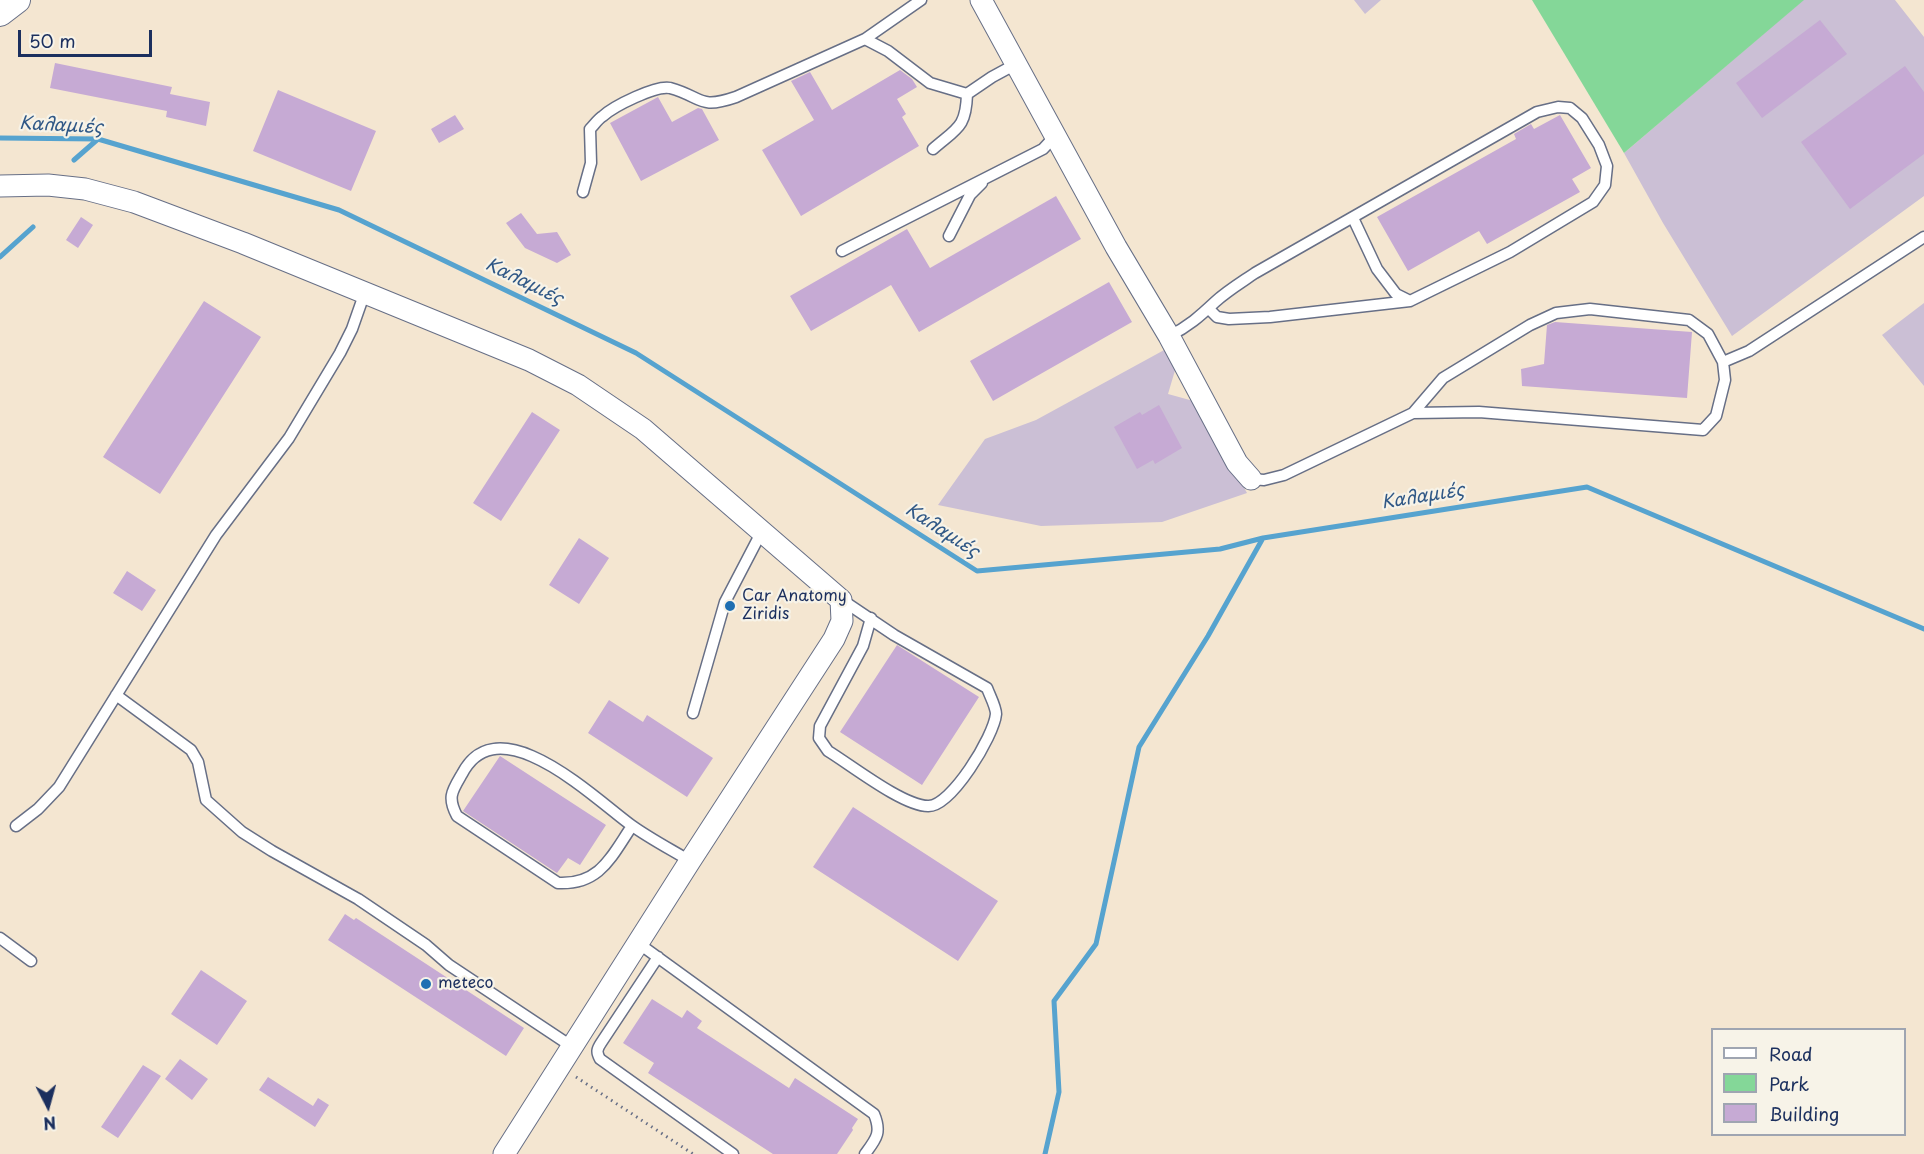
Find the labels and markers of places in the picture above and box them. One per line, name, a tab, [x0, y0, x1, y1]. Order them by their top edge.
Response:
place label: Car Anatomy Ziridis	[742, 587, 847, 625]
marker: Car Anatomy Ziridis	[723, 599, 737, 613]
place label: meteco	[438, 974, 493, 994]
marker: meteco	[419, 977, 433, 991]

